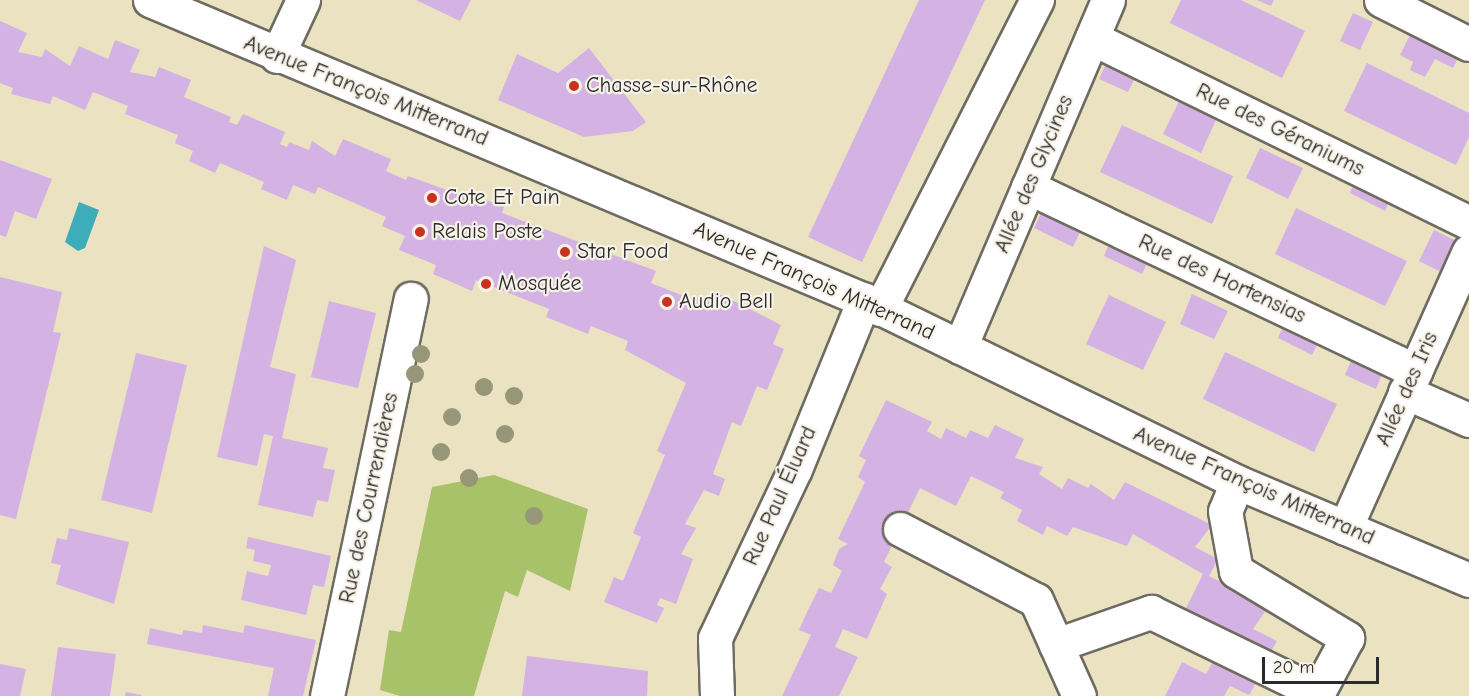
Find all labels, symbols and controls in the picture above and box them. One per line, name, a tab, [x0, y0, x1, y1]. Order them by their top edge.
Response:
street label: Avenue François Mitterrand	[240, 30, 492, 152]
place label: Chasse-sur-Rhône	[586, 73, 758, 99]
street label: Rue des Géraniums	[1191, 78, 1369, 182]
marker: Chasse-sur-Rhône	[567, 79, 581, 93]
street label: Allée des Glycines	[989, 91, 1079, 257]
place label: Cote Et Pain	[444, 185, 560, 211]
marker: Cote Et Pain	[425, 191, 439, 205]
street label: Avenue François Mitterrand	[689, 216, 939, 346]
place label: Relais Poste	[432, 219, 542, 245]
marker: Relais Poste	[413, 225, 427, 239]
street label: Rue des Hortensias	[1134, 229, 1310, 329]
place label: Star Food	[577, 239, 669, 265]
marker: Star Food	[558, 245, 572, 259]
place label: Mosquée	[498, 271, 582, 297]
marker: Mosquée	[479, 277, 493, 291]
place label: Audio Bell	[679, 289, 773, 315]
marker: Audio Bell	[660, 295, 674, 309]
street label: Allée des Iris	[1370, 328, 1444, 450]
street label: Rue des Courrendières	[334, 390, 404, 606]
street label: Avenue François Mitterrand	[1129, 421, 1379, 551]
street label: Rue Paul Éluard	[738, 422, 822, 570]
scale bar	[1265, 645, 1382, 683]
text: 20 m	[1273, 657, 1314, 678]

